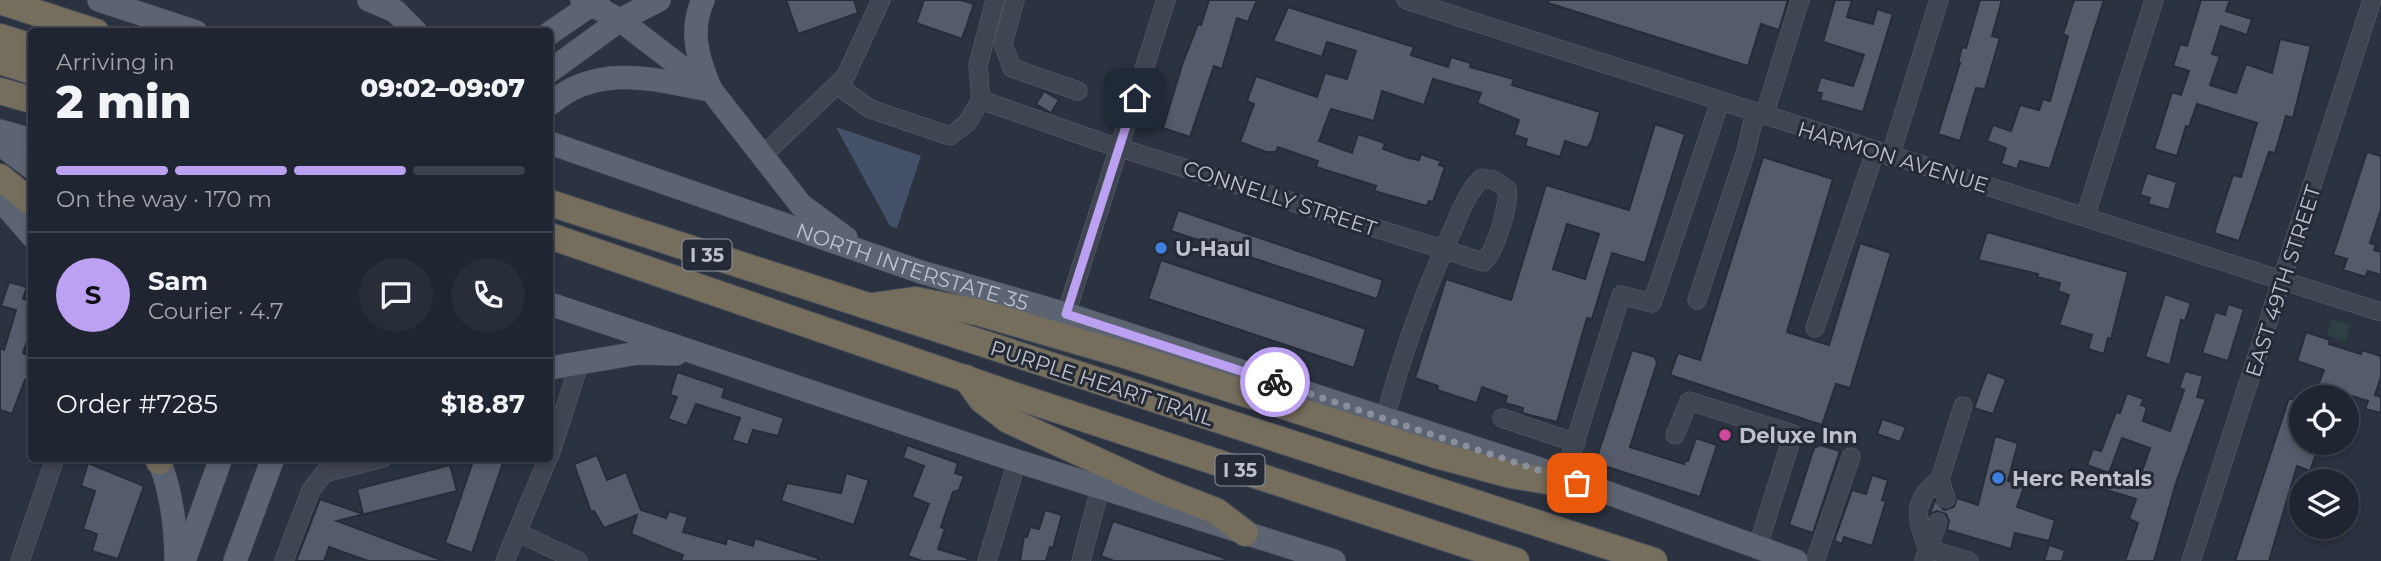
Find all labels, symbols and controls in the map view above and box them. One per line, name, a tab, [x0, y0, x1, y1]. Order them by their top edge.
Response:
text: Arriving in	[56, 48, 175, 76]
pin	[1105, 68, 1165, 128]
text: 09:02–09:07	[361, 72, 525, 104]
text: 2 min	[56, 73, 191, 130]
icon: home	[1116, 79, 1154, 117]
street label: HARMON AVENUE	[1795, 116, 1991, 198]
street label: CONNELLY STREET	[1180, 155, 1380, 241]
street label: EAST 49TH STREET	[2240, 182, 2326, 380]
text: On the way · 170 m	[56, 185, 272, 213]
street label: NORTH INTERSTATE 35	[793, 217, 1032, 315]
place label: U-Haul	[1175, 236, 1250, 261]
road number: I 35	[682, 240, 732, 270]
marker: U-Haul	[1153, 240, 1169, 256]
button: chat	[359, 258, 433, 332]
button: phone	[451, 258, 525, 332]
text: Sam	[148, 265, 208, 297]
text: S	[85, 279, 101, 311]
text: Courier · 4.7	[148, 297, 284, 325]
street label: PURPLE HEART TRAIL	[987, 335, 1217, 431]
courier	[1240, 347, 1310, 417]
icon: bike	[1256, 363, 1294, 401]
map controls	[2289, 385, 2359, 539]
button: locate	[2289, 385, 2359, 455]
text: Order #7285	[56, 388, 218, 420]
text: $18.87	[441, 388, 525, 420]
place label: Deluxe Inn	[1739, 423, 1858, 448]
marker: Deluxe Inn	[1717, 427, 1733, 443]
pin	[1547, 453, 1607, 513]
road number: I 35	[1216, 454, 1264, 485]
icon: bag	[1558, 464, 1596, 502]
place label: Herc Rentals	[2012, 466, 2152, 491]
button: layers	[2289, 469, 2359, 539]
marker: Herc Rentals	[1990, 470, 2006, 486]

